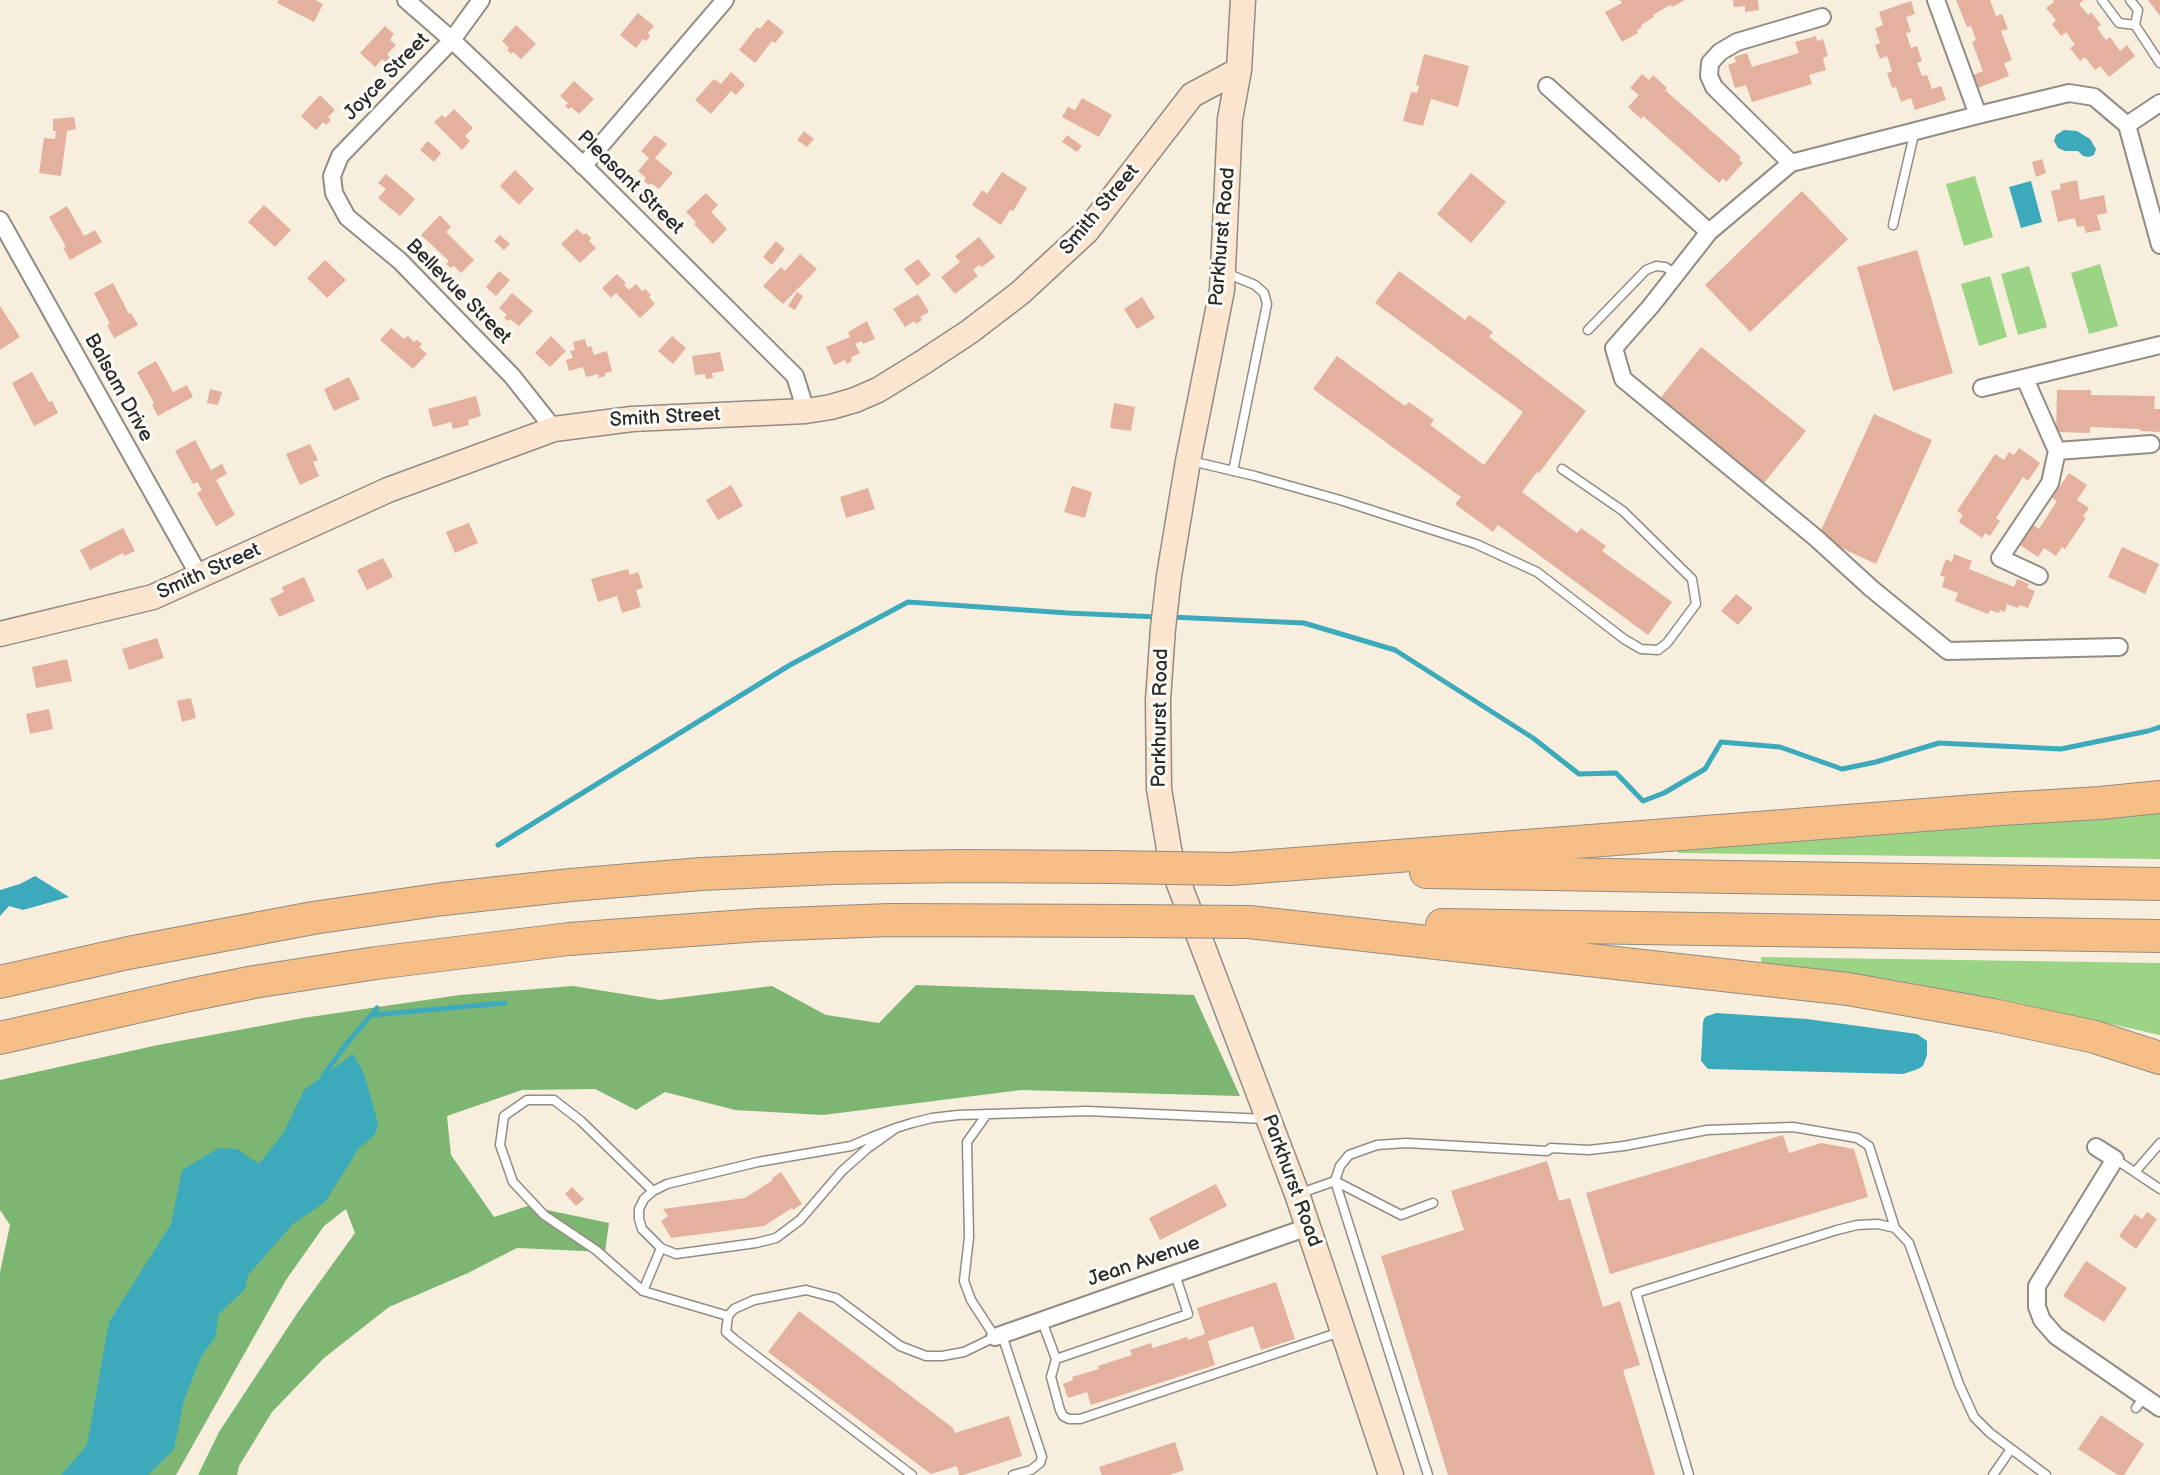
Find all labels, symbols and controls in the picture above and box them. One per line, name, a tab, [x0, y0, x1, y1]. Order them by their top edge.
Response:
street label: Joyce Street	[339, 28, 435, 126]
street label: Pleasant Street	[572, 126, 688, 240]
street label: Smith Street	[1055, 160, 1145, 260]
street label: Parkhurst Road	[1205, 167, 1241, 307]
street label: Bellevue Street	[400, 234, 516, 350]
street label: Balsam Drive	[78, 330, 158, 446]
street label: Smith Street	[609, 403, 721, 433]
street label: Smith Street	[153, 538, 265, 606]
street label: Parkhurst Road	[1148, 648, 1174, 788]
street label: Parkhurst Road	[1256, 1111, 1326, 1251]
street label: Jean Avenue	[1085, 1232, 1203, 1292]

